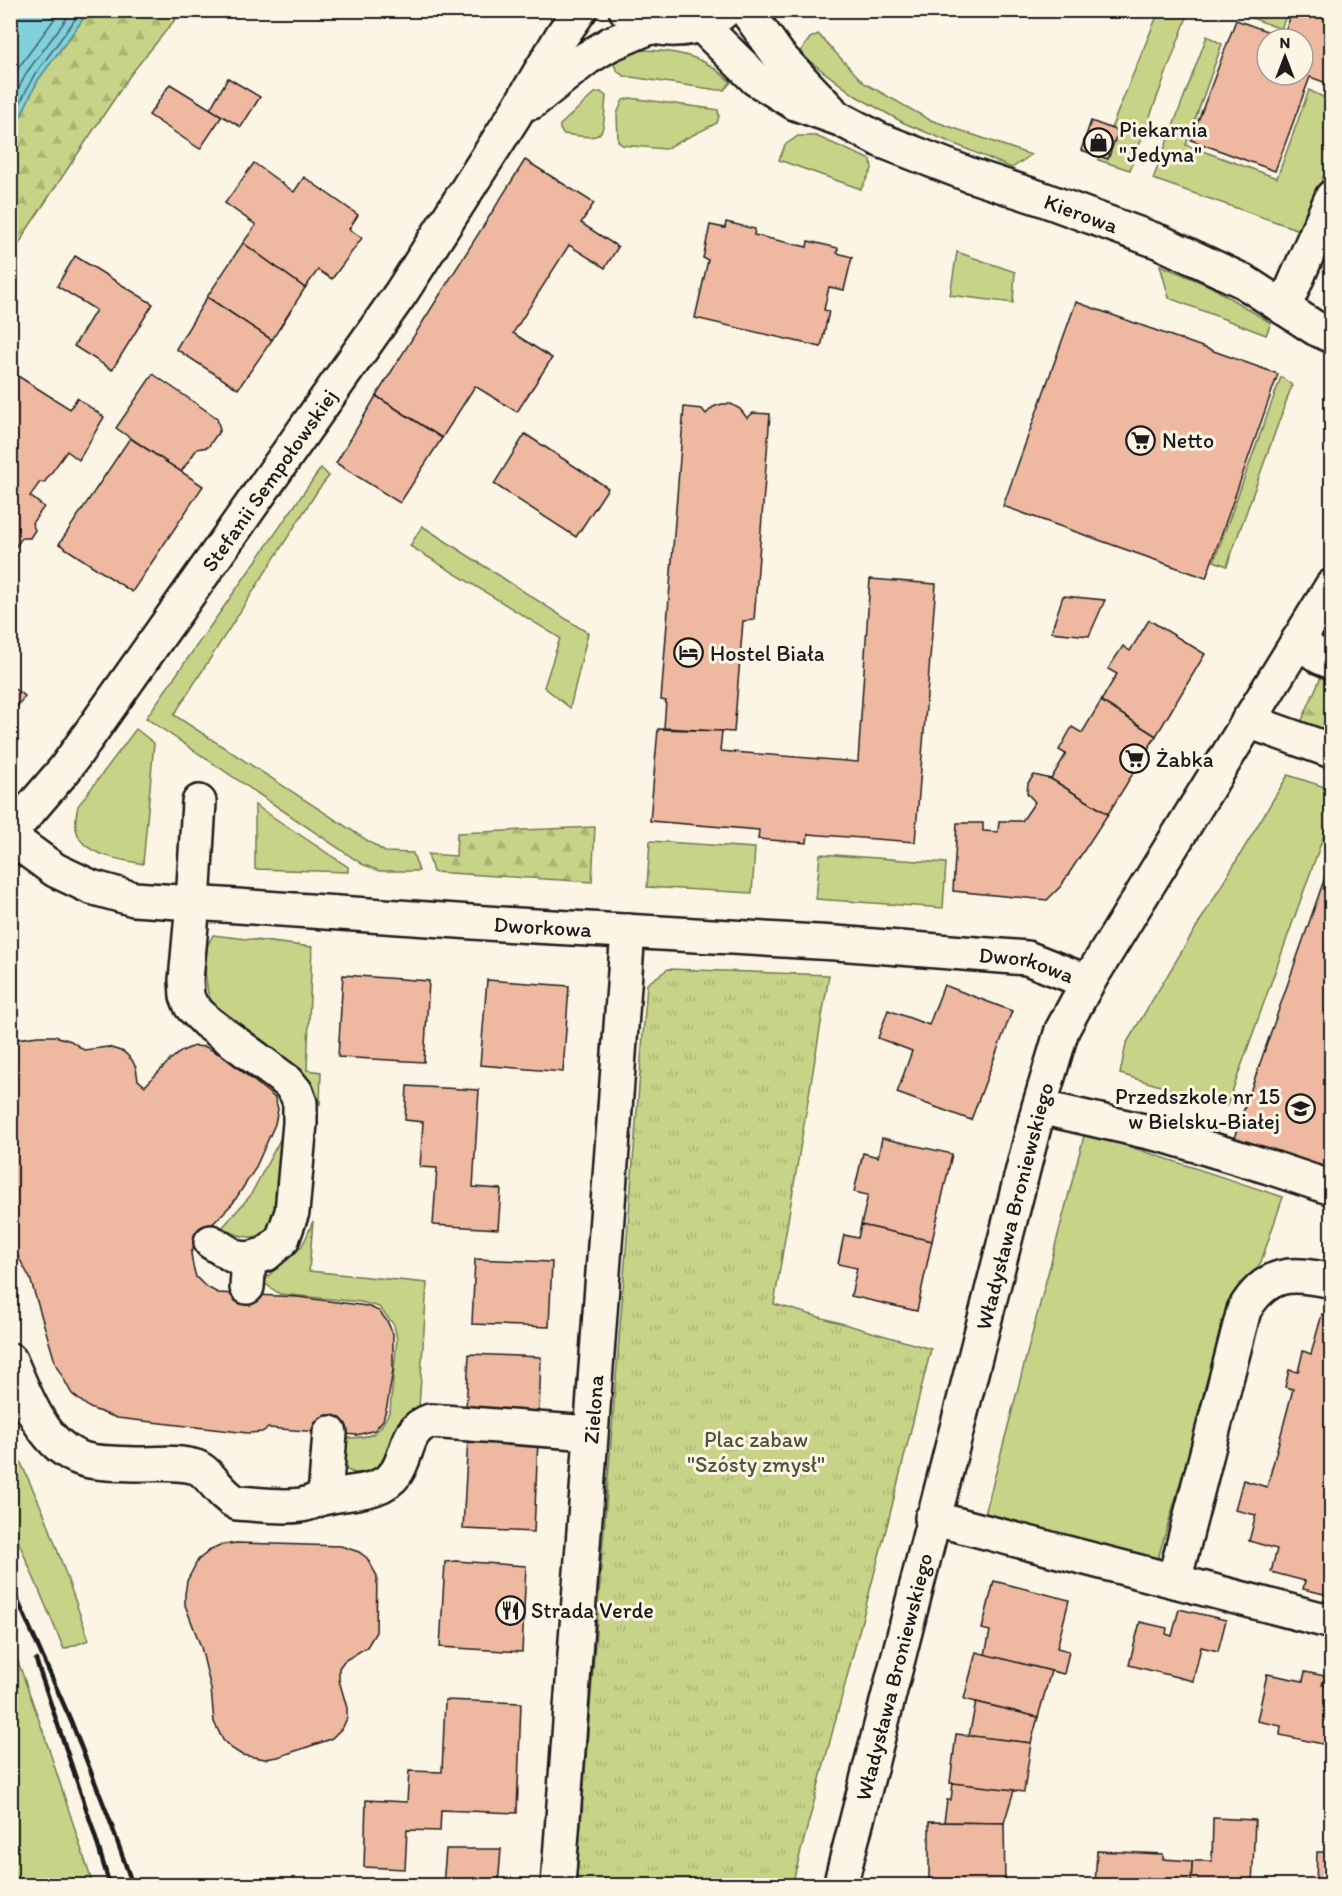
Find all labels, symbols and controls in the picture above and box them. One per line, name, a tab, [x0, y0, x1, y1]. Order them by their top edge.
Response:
north arrow	[1255, 27, 1315, 87]
text: N	[1280, 33, 1290, 52]
place label: Piekarnia "Jedyna"	[1119, 116, 1208, 168]
shop icon: Piekarnia "Jedyna"	[1082, 126, 1114, 158]
street label: Kierowa	[1041, 188, 1122, 240]
street label: Stefanii Sempołowskiej	[196, 384, 343, 577]
supermarket icon: Netto	[1125, 424, 1157, 456]
place label: Netto	[1162, 427, 1214, 454]
hotel icon: Hostel Biała	[673, 637, 705, 669]
place label: Hostel Biała	[710, 640, 825, 667]
supermarket icon: Żabka	[1119, 743, 1151, 775]
place label: Żabka	[1156, 746, 1214, 773]
street label: Dworkowa	[493, 910, 593, 943]
street label: Dworkowa	[978, 941, 1079, 989]
street label: Władysława Broniewskiego	[970, 1079, 1060, 1333]
place label: Przedszkole nr 15 w Bielsku-Białej	[1115, 1083, 1280, 1135]
school or university icon: Przedszkole nr 15 w Bielsku-Białej	[1285, 1093, 1317, 1125]
street label: Zielona	[577, 1373, 609, 1445]
park label: Plac zabaw "Szósty zmysł"	[687, 1426, 825, 1478]
street label: Władysława Broniewskiego	[849, 1550, 939, 1804]
restaurant icon: Strada Verde	[494, 1594, 526, 1626]
place label: Strada Verde	[531, 1597, 654, 1624]

